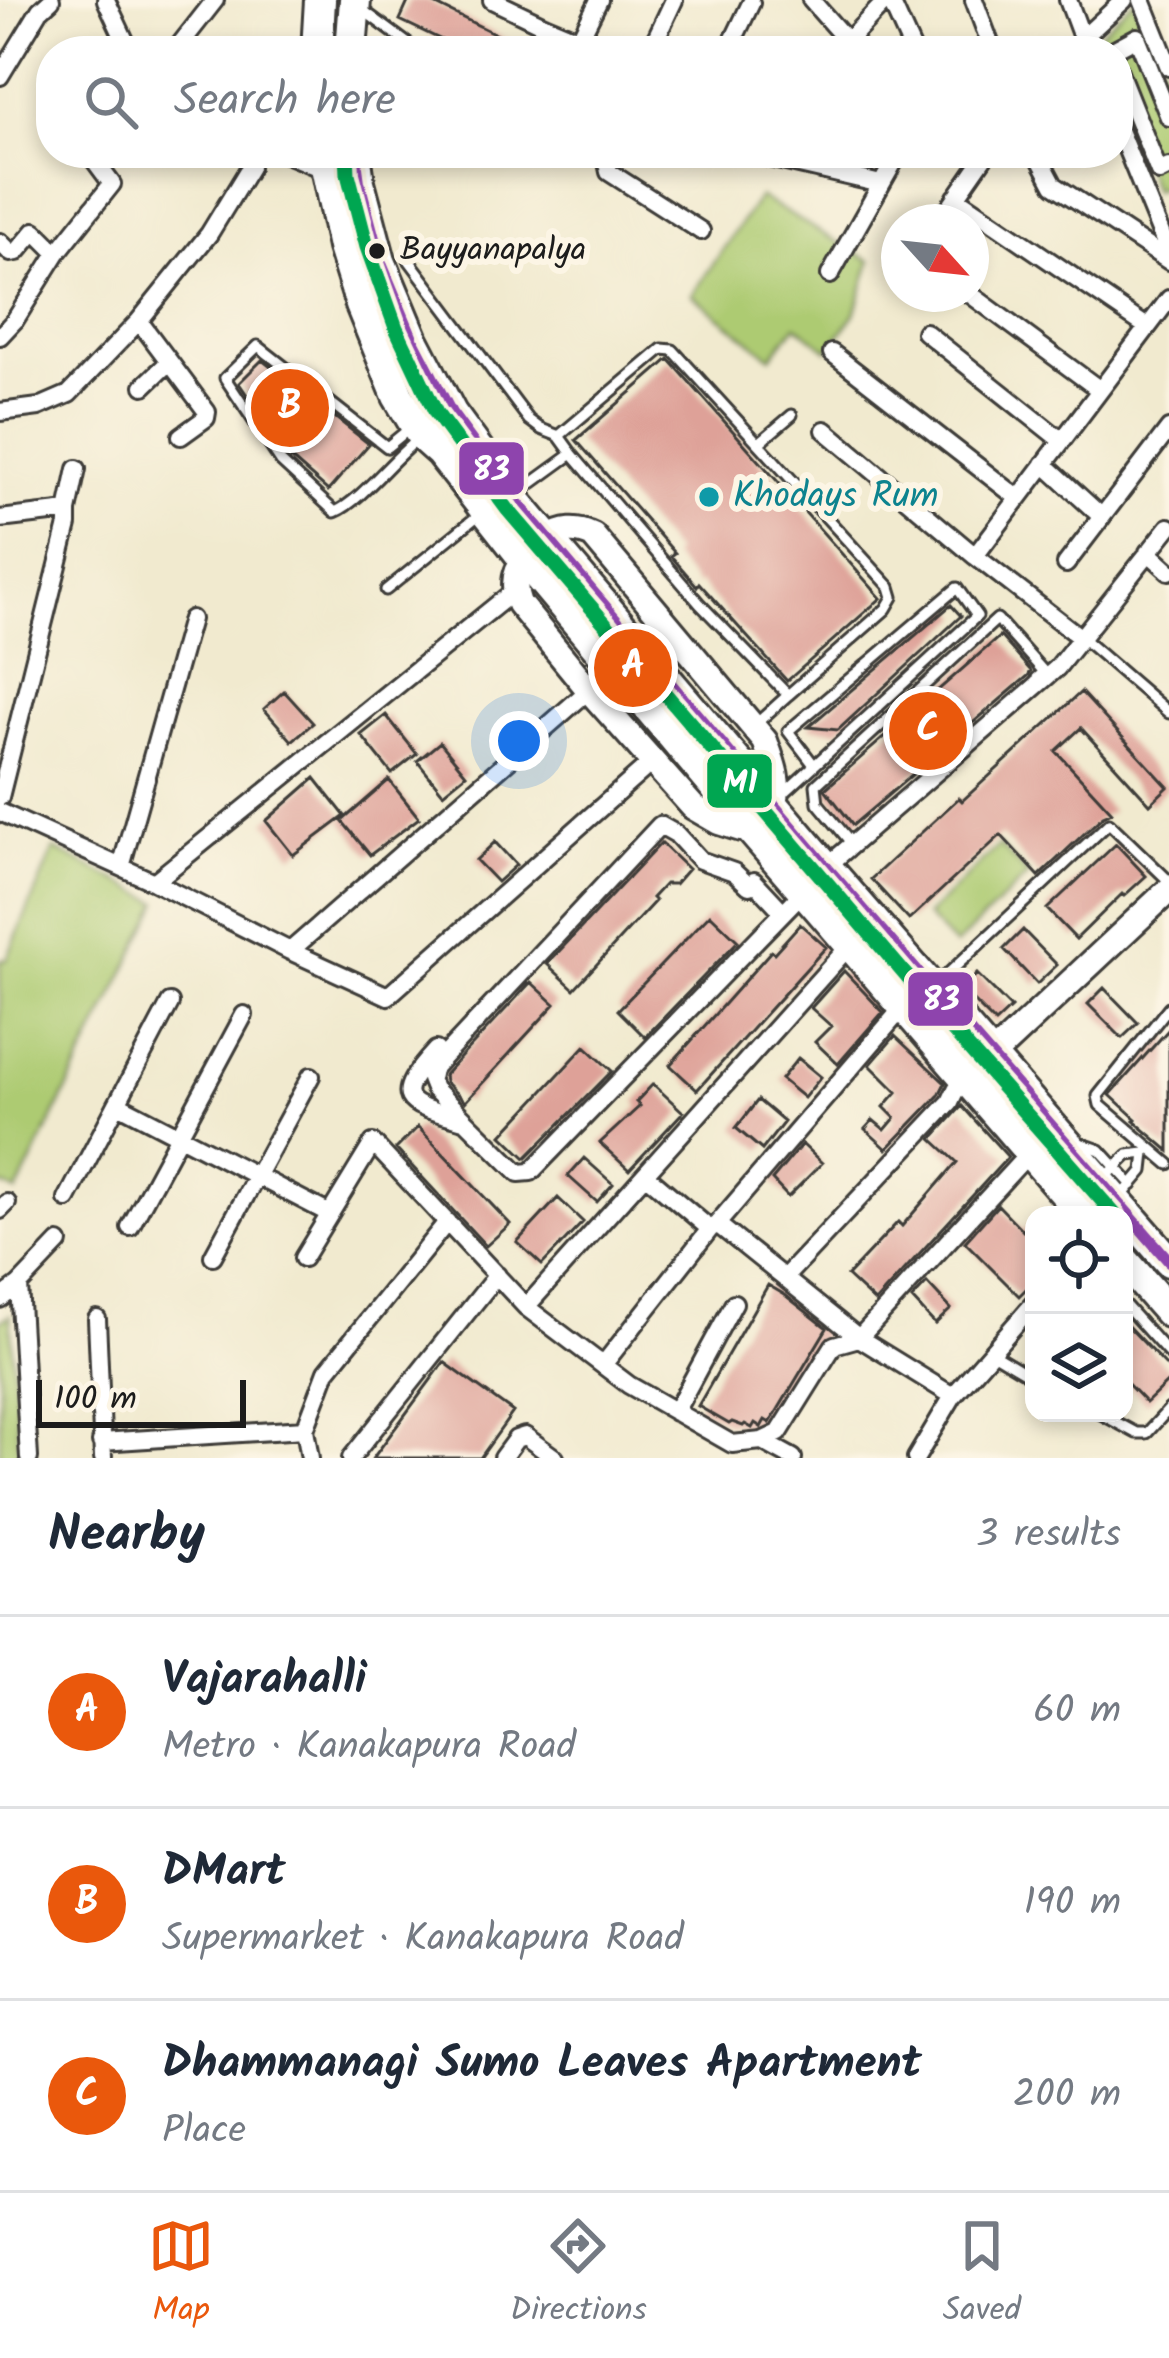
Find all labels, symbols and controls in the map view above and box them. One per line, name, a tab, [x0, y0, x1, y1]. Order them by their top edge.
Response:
search box	[36, 36, 1133, 168]
text: Search here	[174, 66, 396, 138]
icon: search	[78, 69, 144, 135]
north arrow	[881, 204, 989, 312]
place label: Bayyanapalya	[400, 225, 586, 278]
marker: Bayyanapalya	[366, 240, 388, 262]
pin: B	[251, 363, 329, 453]
line badge: 83	[457, 440, 526, 497]
text: 83	[472, 445, 510, 498]
place label: Khodays Rum	[733, 469, 938, 526]
marker: Khodays Rum	[696, 484, 722, 510]
pin: A	[594, 623, 672, 713]
pin: C	[889, 686, 967, 776]
your location	[489, 711, 549, 771]
line badge: M1	[705, 752, 774, 810]
text: M1	[723, 758, 757, 811]
line badge: 83	[906, 970, 975, 1028]
text: 83	[922, 975, 960, 1028]
map controls	[1025, 1206, 1133, 1422]
button: locate	[1025, 1206, 1133, 1314]
button: layers	[1025, 1314, 1133, 1422]
scale bar	[36, 1374, 246, 1427]
text: 100 m	[54, 1374, 137, 1427]
text: Nearby	[48, 1496, 205, 1577]
text: 3 results	[976, 1505, 1121, 1567]
text: Vajarahalli	[162, 1645, 367, 1717]
text: A	[75, 1681, 99, 1743]
text: 60 m	[1033, 1681, 1121, 1743]
text: Metro · Kanakapura Road	[162, 1717, 576, 1779]
text: DMart	[162, 1837, 286, 1909]
text: B	[75, 1873, 99, 1935]
text: 190 m	[1024, 1873, 1121, 1935]
text: Supermarket · Kanakapura Road	[162, 1909, 684, 1971]
text: Dhammanagi Sumo Leaves Apartment	[162, 2029, 922, 2101]
text: C	[75, 2065, 99, 2127]
text: 200 m	[1013, 2065, 1121, 2127]
text: Place	[162, 2101, 246, 2163]
tab: Map	[148, 2213, 214, 2338]
tab: Directions	[510, 2213, 647, 2338]
tab: Saved	[943, 2213, 1021, 2338]

